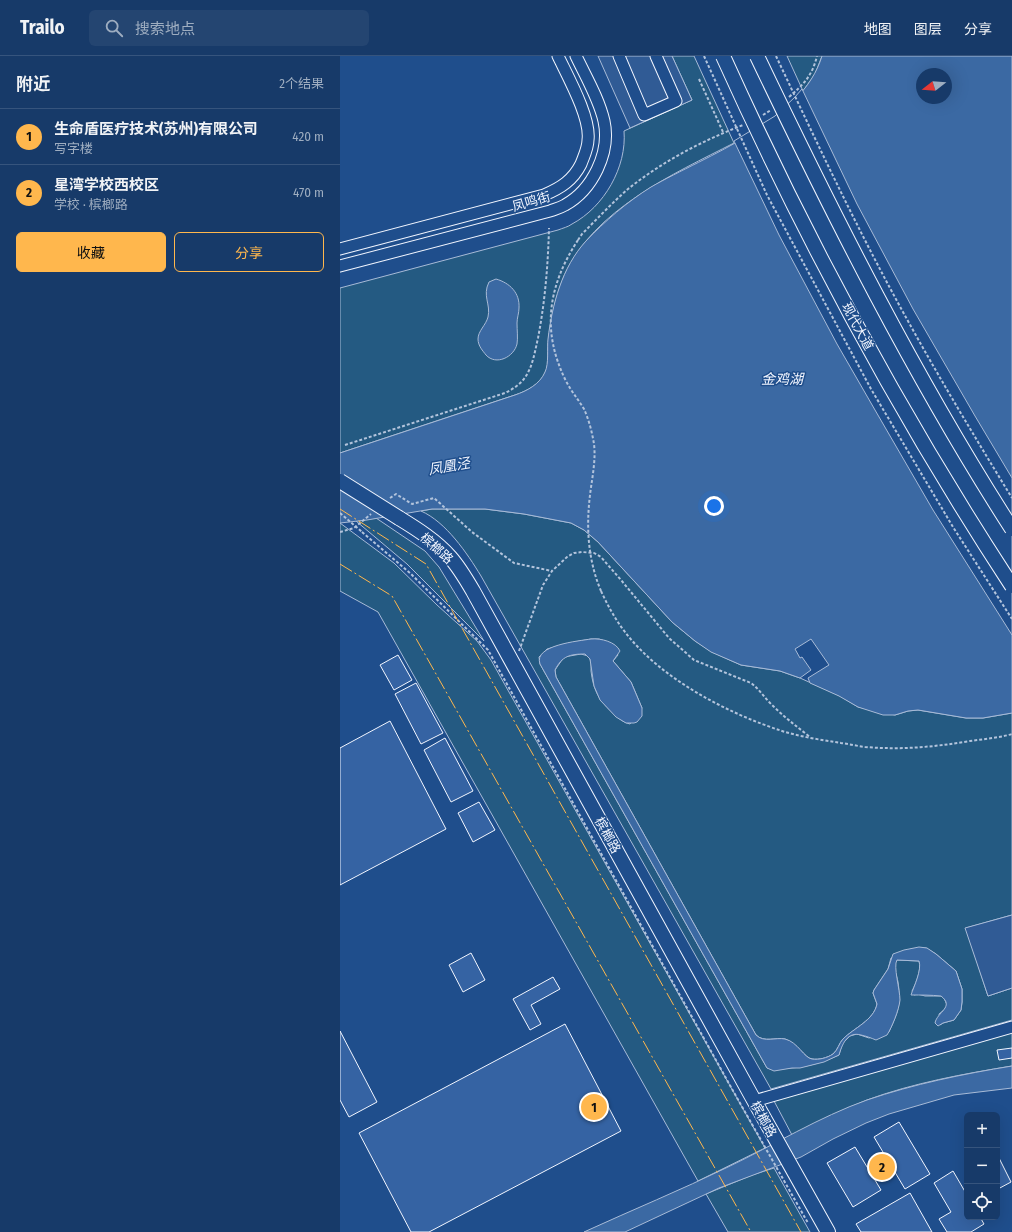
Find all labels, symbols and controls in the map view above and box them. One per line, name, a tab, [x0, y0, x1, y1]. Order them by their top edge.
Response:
search box	[89, 10, 369, 46]
text: Trailo	[20, 16, 65, 39]
icon: search	[103, 17, 125, 39]
text: 搜索地点	[135, 20, 195, 38]
text: 地图	[864, 21, 892, 38]
text: 图层	[914, 21, 942, 38]
text: 分享	[964, 21, 992, 38]
north arrow	[916, 68, 952, 104]
text: 附近	[16, 74, 50, 95]
text: 2个结果	[279, 76, 324, 91]
text: 生命盾医疗技术(苏州)有限公司	[54, 120, 258, 138]
text: 1	[26, 129, 32, 144]
text: 420 m	[292, 129, 324, 144]
text: 写字楼	[54, 141, 93, 156]
text: 星湾学校西校区	[54, 176, 159, 194]
text: 2	[26, 185, 32, 200]
text: 470 m	[293, 185, 324, 200]
street label: 凤鸣街	[510, 189, 552, 214]
text: 学校 · 槟榔路	[54, 197, 128, 212]
button: 收藏	[16, 232, 166, 272]
button: 分享	[174, 232, 324, 272]
street label: 现代大道	[839, 300, 876, 353]
water label: 金鸡湖	[761, 371, 805, 388]
water label: 凤凰泾	[427, 454, 473, 479]
your location	[704, 496, 724, 516]
street label: 槟榔路	[417, 530, 456, 567]
street label: 槟榔路	[592, 815, 624, 856]
pin: 1	[581, 1092, 607, 1122]
street label: 槟榔路	[748, 1099, 780, 1140]
map controls	[964, 1112, 1000, 1220]
button: +	[964, 1112, 1000, 1148]
button: −	[964, 1148, 1000, 1184]
pin: 2	[869, 1152, 895, 1182]
button: locate	[964, 1184, 1000, 1220]

